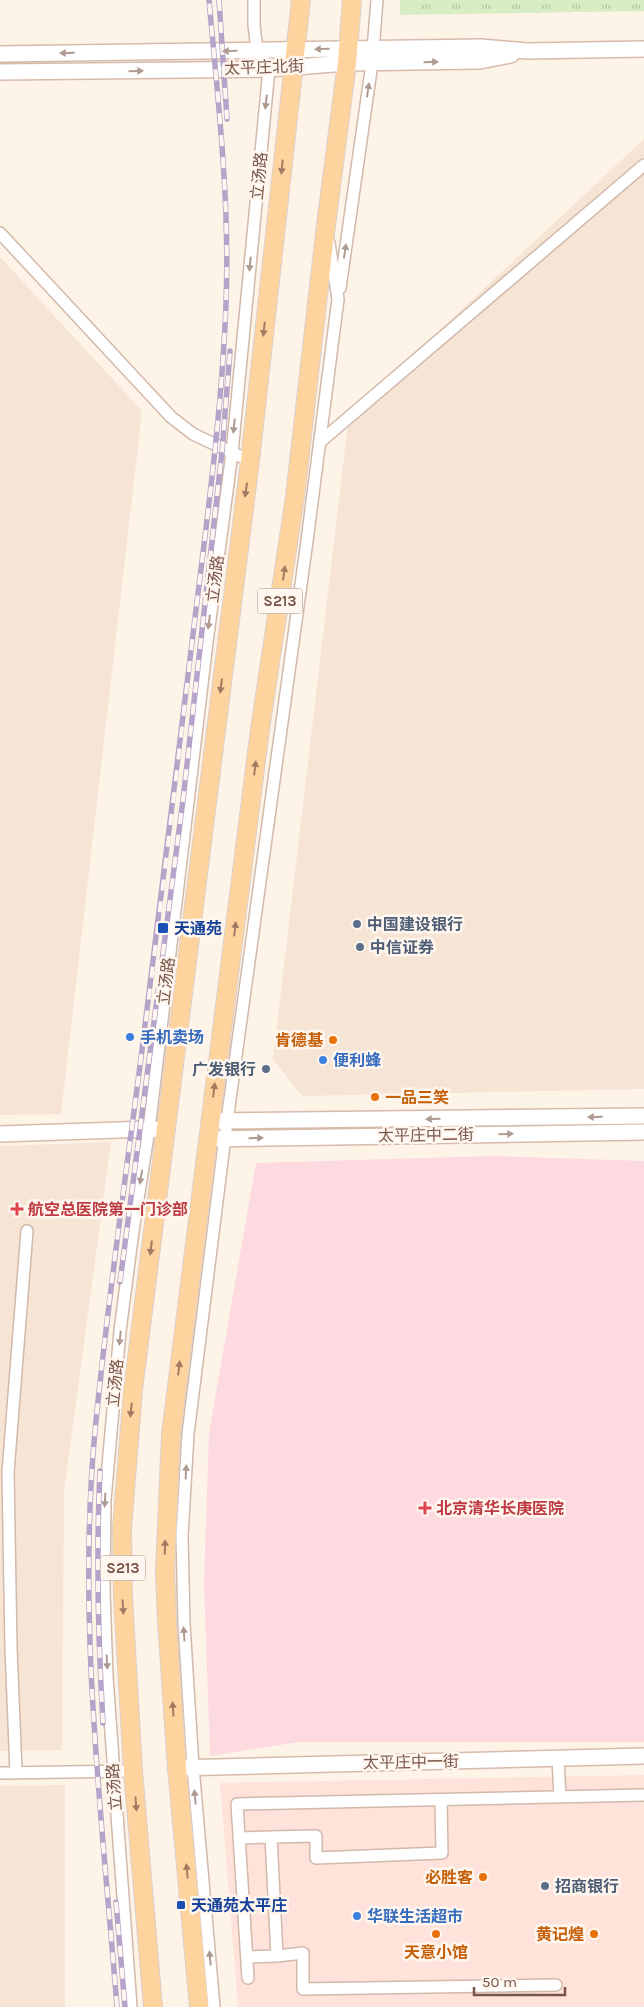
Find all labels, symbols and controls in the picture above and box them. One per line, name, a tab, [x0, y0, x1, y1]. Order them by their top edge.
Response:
one-way arrow	[314, 46, 330, 54]
one-way arrow	[221, 47, 237, 55]
one-way arrow	[59, 49, 75, 57]
street label: 太平庄北街	[224, 56, 304, 78]
one-way arrow	[423, 58, 439, 66]
one-way arrow	[128, 66, 144, 74]
one-way arrow	[364, 82, 372, 98]
one-way arrow	[262, 95, 270, 111]
street label: 立汤路	[247, 151, 271, 201]
one-way arrow	[278, 160, 286, 176]
one-way arrow	[341, 243, 349, 259]
one-way arrow	[246, 256, 254, 272]
one-way arrow	[260, 321, 268, 337]
one-way arrow	[230, 418, 238, 434]
one-way arrow	[242, 483, 250, 499]
street label: 立汤路	[203, 554, 227, 604]
one-way arrow	[280, 564, 288, 580]
road number: S213	[258, 588, 302, 614]
one-way arrow	[205, 614, 213, 630]
one-way arrow	[217, 679, 225, 695]
one-way arrow	[252, 760, 260, 776]
place label: 中国建设银行	[367, 915, 463, 934]
marker: 中国建设银行	[351, 918, 363, 930]
place label: 天通苑	[174, 919, 222, 938]
marker: 天通苑	[156, 921, 170, 935]
one-way arrow	[231, 921, 239, 937]
place label: 中信证券	[370, 938, 434, 957]
marker: 中信证券	[354, 941, 366, 953]
street label: 立汤路	[154, 956, 178, 1006]
place label: 手机卖场	[140, 1028, 204, 1047]
marker: 手机卖场	[124, 1031, 136, 1043]
place label: 肯德基	[275, 1031, 324, 1050]
marker: 肯德基	[327, 1034, 339, 1046]
place label: 便利蜂	[333, 1051, 381, 1070]
marker: 便利蜂	[317, 1054, 329, 1066]
place label: 广发银行	[192, 1060, 256, 1079]
marker: 广发银行	[260, 1063, 272, 1075]
one-way arrow	[210, 1082, 218, 1098]
place label: 一品三笑	[385, 1088, 449, 1107]
marker: 一品三笑	[369, 1091, 381, 1103]
one-way arrow	[587, 1113, 603, 1121]
one-way arrow	[425, 1115, 441, 1123]
street label: 太平庄中二街	[378, 1125, 474, 1145]
one-way arrow	[499, 1130, 515, 1138]
one-way arrow	[249, 1134, 265, 1142]
one-way arrow	[137, 1169, 145, 1185]
place label: 航空总医院第一门诊部	[28, 1200, 188, 1219]
marker: 航空总医院第一门诊部	[10, 1202, 24, 1216]
one-way arrow	[147, 1241, 155, 1257]
one-way arrow	[116, 1330, 124, 1346]
street label: 立汤路	[103, 1358, 127, 1408]
one-way arrow	[175, 1359, 183, 1375]
one-way arrow	[127, 1402, 135, 1418]
one-way arrow	[183, 1464, 191, 1480]
one-way arrow	[101, 1492, 109, 1508]
place label: 北京清华长庚医院	[436, 1499, 564, 1518]
marker: 北京清华长庚医院	[418, 1501, 432, 1515]
one-way arrow	[162, 1539, 170, 1555]
road number: S213	[100, 1556, 146, 1580]
one-way arrow	[120, 1599, 128, 1615]
one-way arrow	[180, 1626, 188, 1642]
one-way arrow	[103, 1654, 111, 1670]
one-way arrow	[169, 1701, 177, 1717]
street label: 太平庄中一街	[363, 1752, 459, 1772]
street label: 立汤路	[103, 1762, 125, 1812]
one-way arrow	[191, 1788, 199, 1804]
one-way arrow	[132, 1796, 140, 1812]
one-way arrow	[182, 1863, 190, 1879]
place label: 必胜客	[425, 1868, 473, 1887]
marker: 必胜客	[477, 1871, 489, 1883]
place label: 招商银行	[555, 1877, 619, 1896]
marker: 招商银行	[539, 1880, 551, 1892]
place label: 天通苑太平庄	[191, 1896, 287, 1915]
marker: 天通苑太平庄	[175, 1899, 187, 1911]
place label: 华联生活超市	[367, 1907, 463, 1926]
marker: 华联生活超市	[351, 1910, 363, 1922]
place label: 黄记煌	[536, 1925, 584, 1944]
marker: 天意小馆	[430, 1928, 442, 1940]
marker: 黄记煌	[588, 1928, 600, 1940]
place label: 天意小馆	[404, 1943, 468, 1962]
one-way arrow	[205, 1950, 213, 1966]
scale bar	[474, 1964, 565, 1996]
text: 50 m	[482, 1973, 517, 1991]

